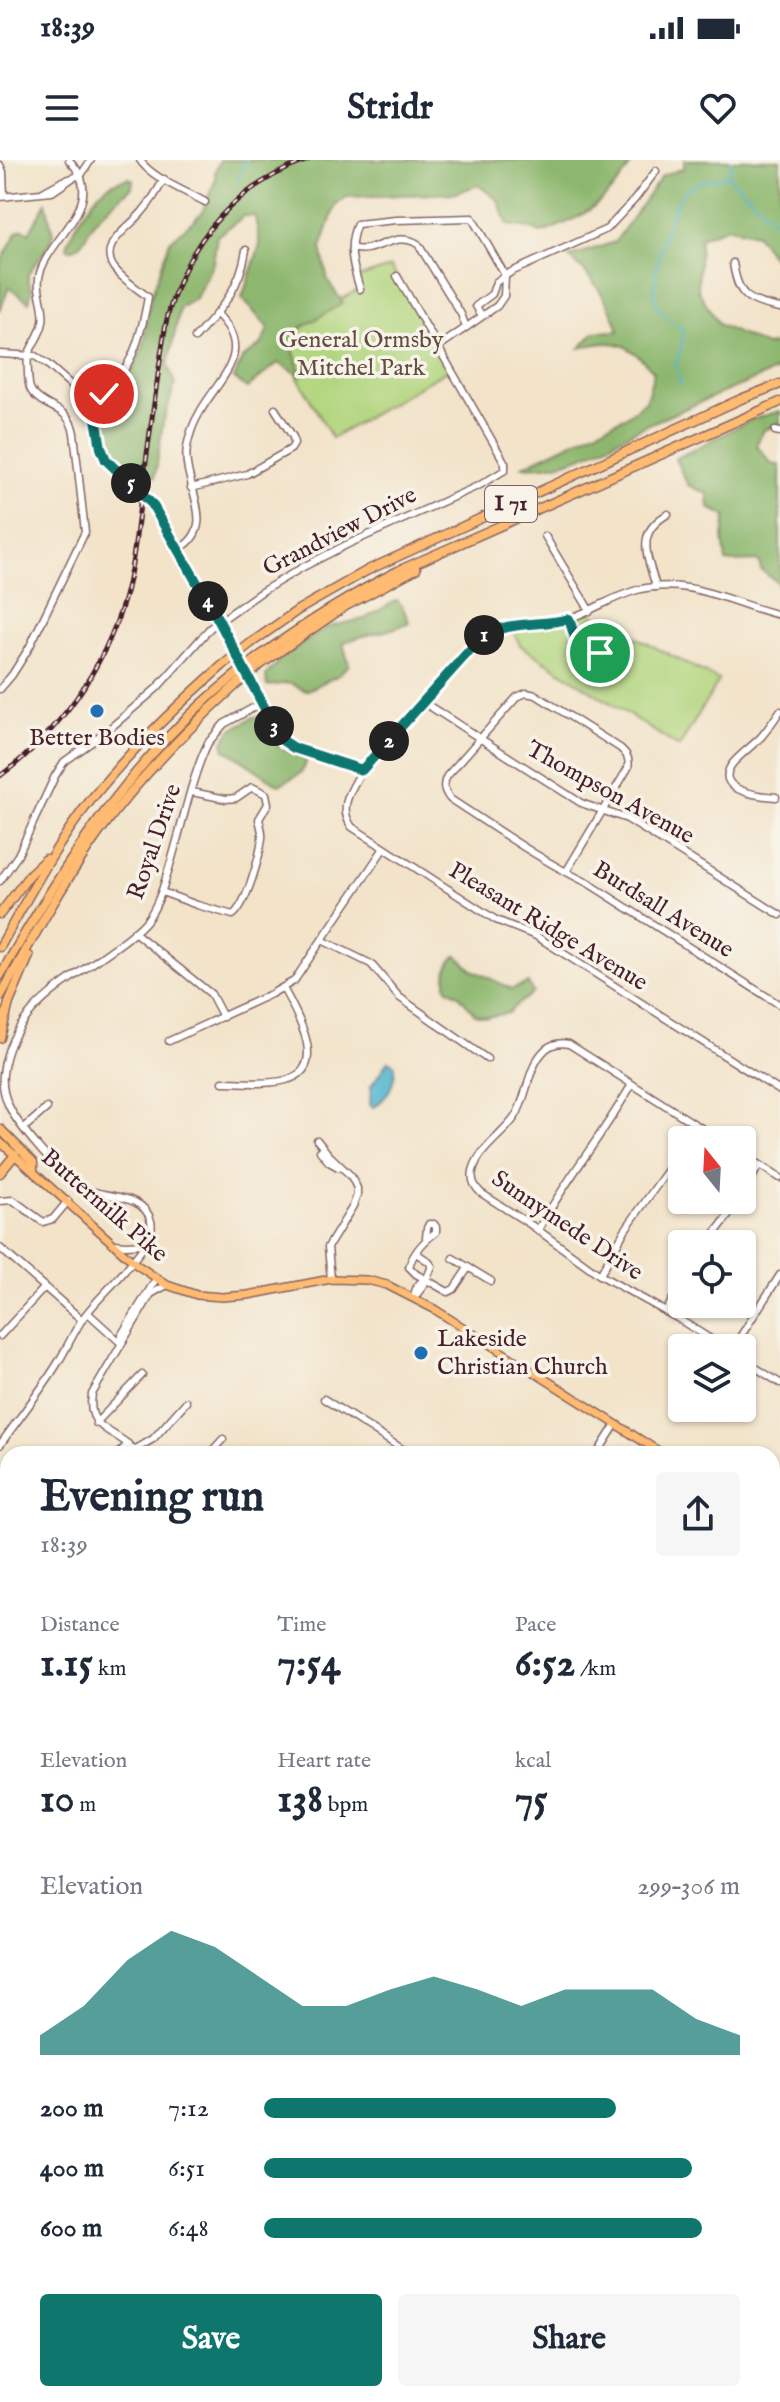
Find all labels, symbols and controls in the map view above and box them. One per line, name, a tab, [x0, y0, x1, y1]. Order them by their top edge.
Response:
text: 18:39	[40, 9, 95, 47]
text: Stridr	[347, 85, 433, 131]
icon: menu	[40, 86, 84, 130]
icon: heart	[696, 86, 740, 130]
park label: General Ormsby Mitchel Park	[279, 325, 444, 384]
pin	[70, 360, 138, 428]
icon: check	[82, 372, 126, 416]
pin: 5	[111, 463, 151, 503]
text: 5	[127, 469, 135, 497]
street label: Grandview Drive	[258, 480, 422, 584]
road number: I 71	[485, 486, 537, 522]
pin: 4	[188, 581, 228, 621]
text: 4	[203, 587, 213, 615]
pin: 1	[464, 615, 504, 655]
pin	[566, 619, 634, 687]
text: 1	[480, 621, 488, 649]
icon: arrive	[578, 631, 622, 675]
marker: Better Bodies	[88, 702, 106, 720]
pin: 3	[254, 706, 294, 746]
text: 3	[270, 712, 278, 740]
pin: 2	[369, 721, 409, 761]
place label: Better Bodies	[29, 723, 165, 754]
text: 2	[384, 727, 394, 755]
street label: Thompson Avenue	[521, 734, 699, 852]
street label: Royal Drive	[121, 780, 189, 904]
street label: Burdsall Avenue	[587, 854, 739, 966]
street label: Pleasant Ridge Avenue	[443, 855, 653, 999]
north arrow	[668, 1126, 756, 1214]
map controls	[668, 1126, 756, 1422]
street label: Buttermilk Pike	[34, 1142, 174, 1270]
street label: Sunnymede Drive	[485, 1164, 649, 1288]
button: locate	[668, 1230, 756, 1318]
place label: Lakeside Christian Church	[437, 1324, 608, 1383]
button: layers	[668, 1334, 756, 1422]
marker: Lakeside Christian Church	[412, 1344, 430, 1362]
text: Evening run	[40, 1470, 264, 1526]
button: share	[656, 1472, 740, 1556]
text: 18:39	[40, 1528, 88, 1561]
text: Distance	[40, 1611, 120, 1639]
text: Time	[277, 1611, 326, 1639]
text: Pace	[515, 1611, 556, 1639]
text: 1.15	[40, 1639, 93, 1690]
text: 7:54	[277, 1639, 341, 1690]
text: 6:52	[515, 1639, 575, 1690]
text: km	[93, 1655, 126, 1683]
text: /km	[575, 1655, 616, 1683]
text: Elevation	[40, 1747, 127, 1775]
text: Heart rate	[277, 1747, 371, 1775]
text: kcal	[515, 1747, 551, 1775]
text: 10	[40, 1775, 74, 1826]
text: 138	[277, 1775, 323, 1826]
text: 75	[515, 1775, 548, 1826]
text: m	[74, 1791, 96, 1819]
text: bpm	[323, 1791, 368, 1819]
text: Elevation	[40, 1870, 143, 1903]
text: 299–306 m	[637, 1870, 740, 1903]
text: 200 m	[40, 2092, 104, 2125]
text: 7:12	[168, 2092, 209, 2125]
text: 400 m	[40, 2152, 104, 2185]
text: 6:51	[168, 2152, 205, 2185]
text: 600 m	[40, 2212, 102, 2245]
text: 6:48	[168, 2212, 209, 2245]
button: Save	[40, 2294, 382, 2386]
button: Share	[398, 2294, 740, 2386]

